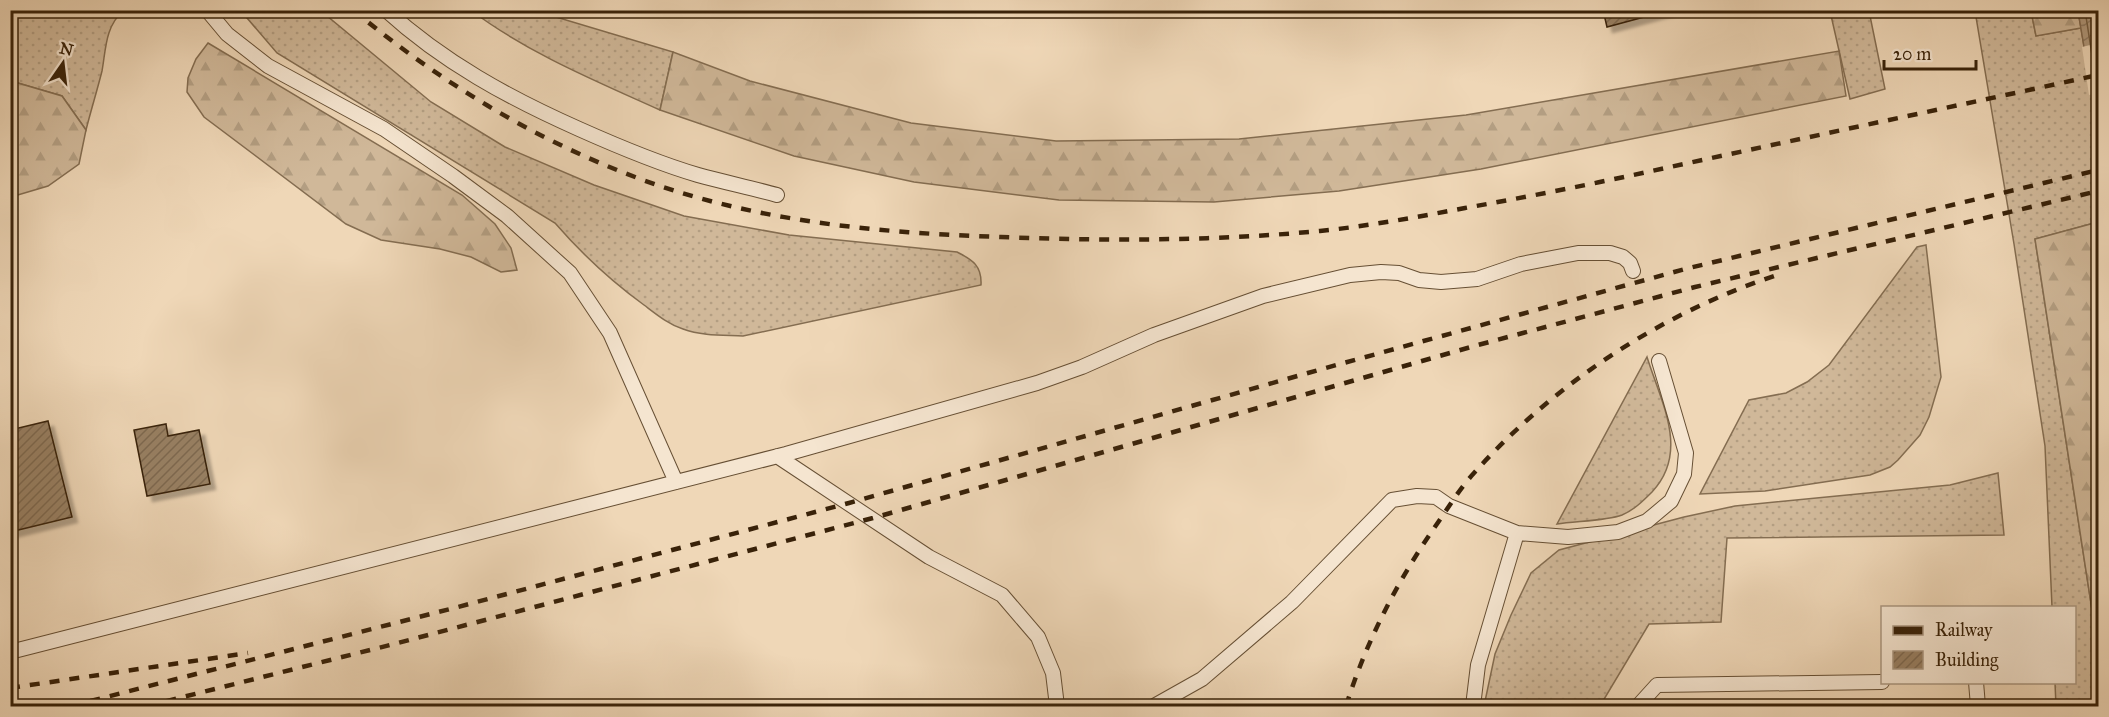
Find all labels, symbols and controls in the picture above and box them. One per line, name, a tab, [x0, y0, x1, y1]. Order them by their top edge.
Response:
north arrow	[33, 33, 93, 93]
scale bar	[1884, 33, 1976, 71]
text: N	[58, 38, 76, 60]
text: 20 m	[1893, 43, 1931, 65]
legend	[1881, 606, 2076, 684]
text: Railway	[1935, 619, 1993, 641]
text: Building	[1935, 649, 1999, 672]

